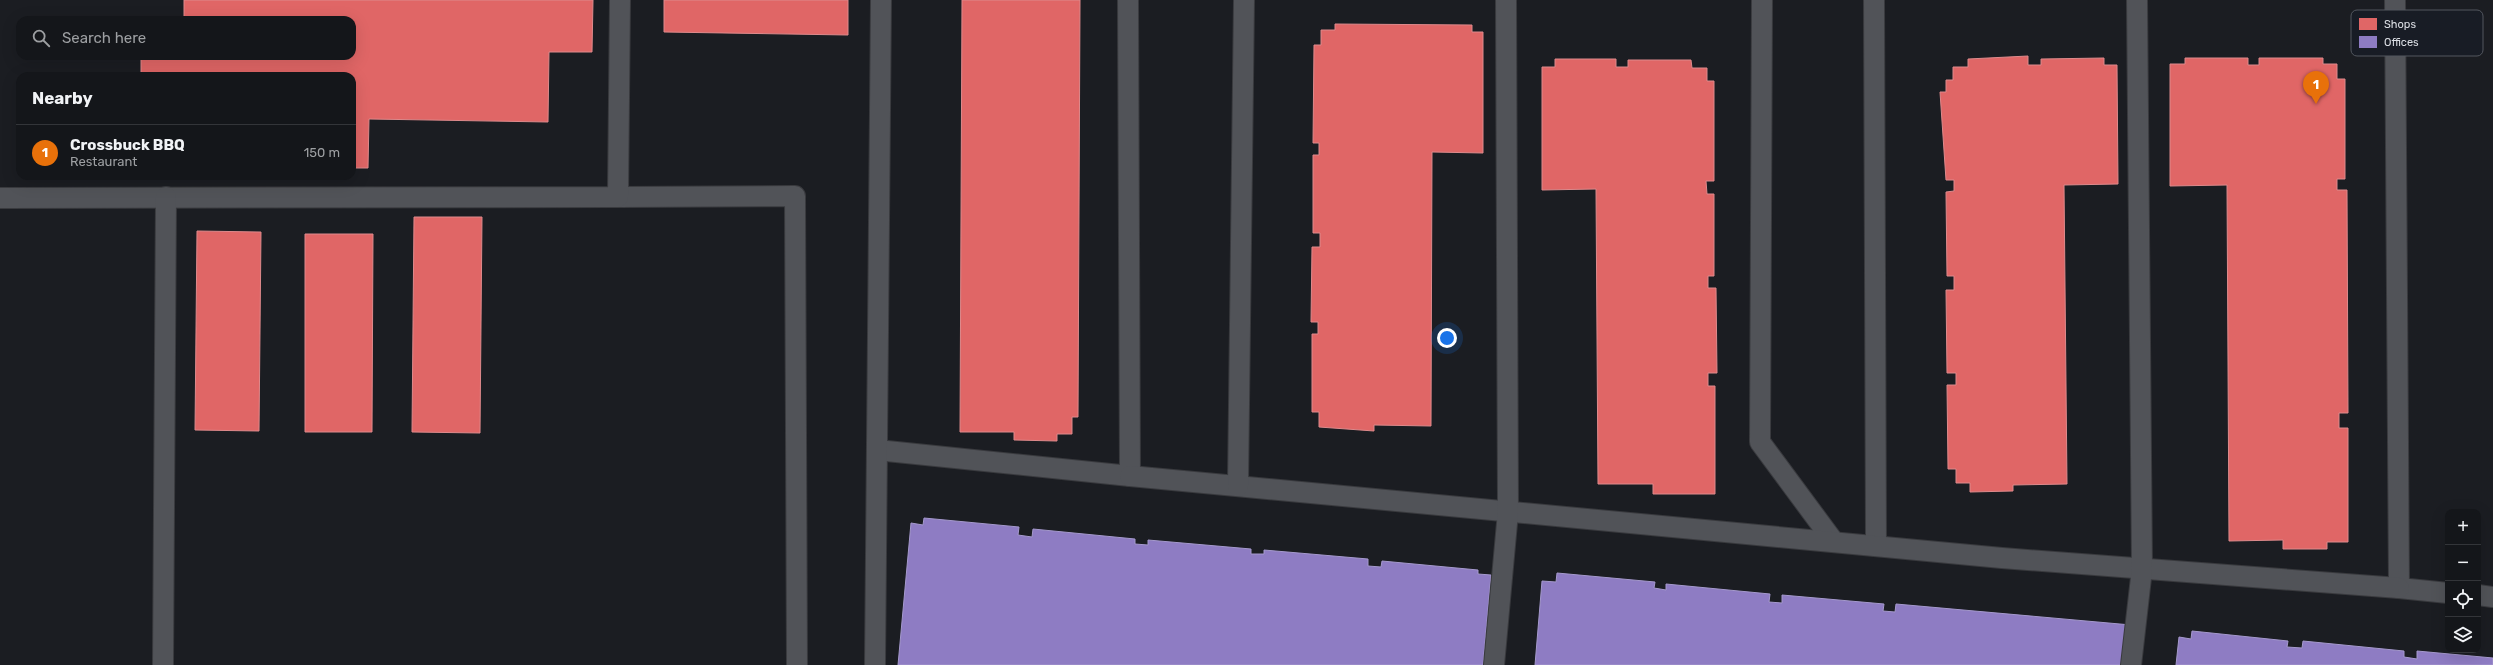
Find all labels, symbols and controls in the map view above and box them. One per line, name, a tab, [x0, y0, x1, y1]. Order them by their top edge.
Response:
legend	[2351, 10, 2483, 56]
search box	[16, 16, 356, 60]
text: Shops	[2384, 18, 2416, 31]
icon: search	[30, 27, 52, 49]
text: Search here	[62, 29, 146, 47]
text: Offices	[2384, 36, 2419, 49]
pin: 1	[2303, 71, 2329, 104]
text: Nearby	[32, 88, 93, 108]
text: Crossbuck BBQ	[70, 136, 185, 154]
text: 1	[42, 145, 48, 160]
text: 150 m	[304, 145, 340, 160]
text: Restaurant	[70, 154, 137, 169]
your location	[1437, 328, 1457, 348]
map controls	[2445, 509, 2481, 653]
button: +	[2445, 509, 2481, 545]
button: −	[2445, 545, 2481, 581]
button: locate	[2445, 581, 2481, 617]
button: layers	[2445, 617, 2481, 653]

